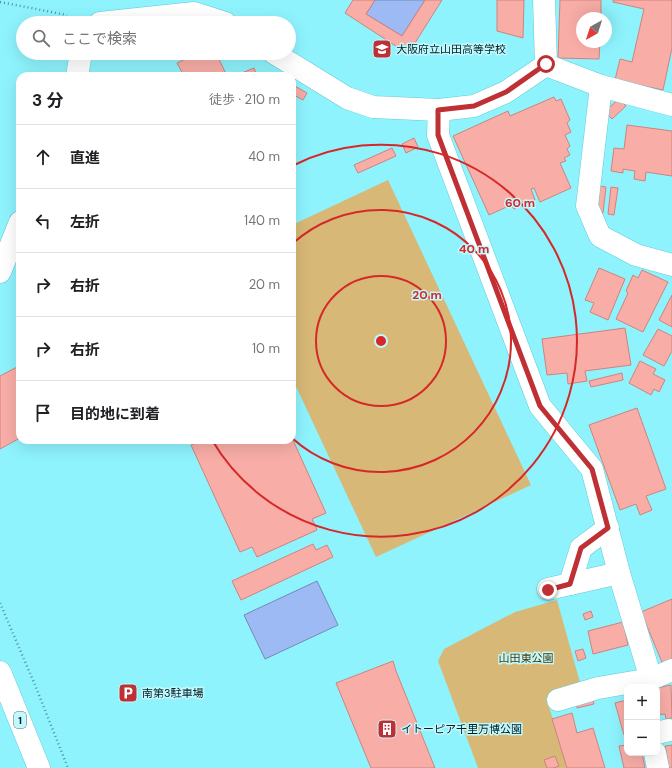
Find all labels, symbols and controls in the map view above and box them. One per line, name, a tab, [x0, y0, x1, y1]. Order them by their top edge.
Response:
north arrow	[576, 12, 612, 48]
search box	[16, 16, 296, 60]
icon: search	[30, 27, 52, 49]
text: ここで検索	[62, 29, 137, 49]
school or university icon: 大阪府立山田高等学校	[371, 38, 393, 60]
place label: 大阪府立山田高等学校	[396, 42, 506, 56]
route start	[537, 55, 555, 73]
text: 3 分	[32, 89, 63, 111]
text: 徒歩 · 210 m	[209, 91, 280, 108]
icon: ahead	[32, 146, 54, 168]
text: 直進	[70, 148, 100, 168]
text: 40 m	[248, 148, 280, 165]
text: 60 m	[505, 195, 535, 211]
icon: left	[32, 210, 54, 232]
text: 左折	[70, 212, 100, 232]
text: 140 m	[244, 212, 280, 229]
text: 40 m	[459, 241, 489, 257]
icon: right	[32, 274, 54, 296]
text: 右折	[70, 276, 100, 296]
text: 20 m	[249, 276, 280, 293]
text: 20 m	[412, 287, 442, 303]
centre of rings	[374, 334, 388, 348]
icon: right	[32, 338, 54, 360]
text: 右折	[70, 340, 100, 360]
text: 10 m	[252, 340, 280, 357]
icon: arrive	[32, 402, 54, 424]
text: 目的地に到着	[70, 404, 160, 424]
route end	[539, 581, 557, 599]
park label: 山田東公園	[499, 651, 554, 665]
parking icon: 南第3駐車場	[117, 682, 139, 704]
map controls	[624, 684, 660, 756]
button: +	[624, 684, 660, 720]
place label: 南第3駐車場	[142, 686, 204, 700]
road number: 1	[14, 712, 26, 728]
building icon: イトーピア千里万博公園	[376, 718, 398, 740]
button: −	[624, 720, 660, 756]
place label: イトーピア千里万博公園	[401, 722, 522, 736]

